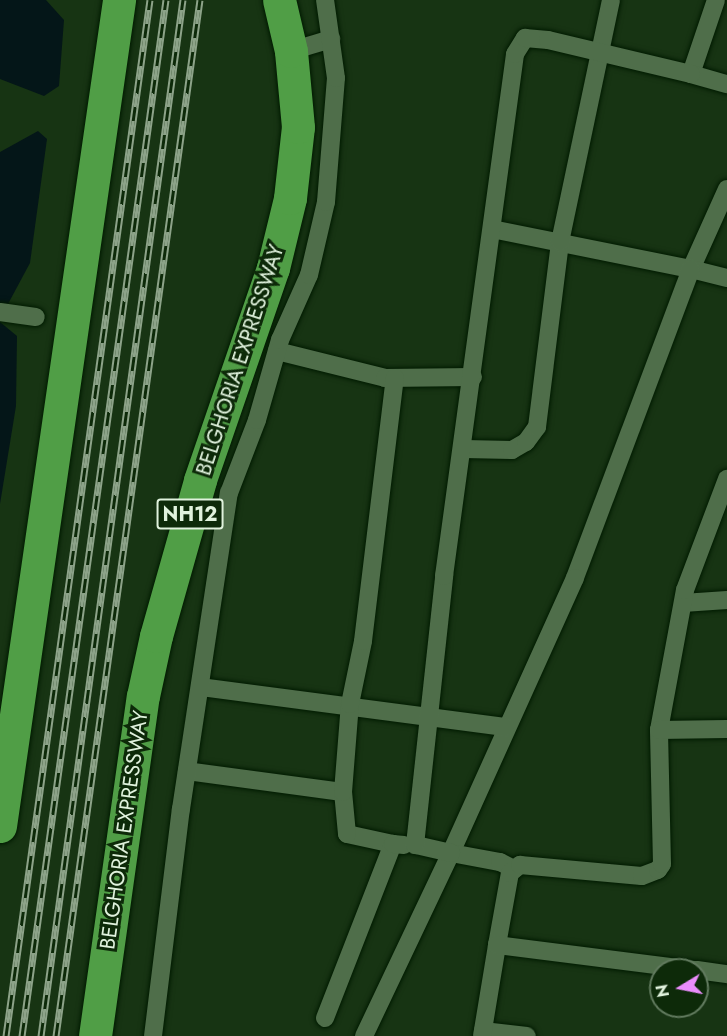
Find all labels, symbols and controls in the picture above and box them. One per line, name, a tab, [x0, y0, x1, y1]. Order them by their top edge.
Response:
street label: BELGHORIA EXPRESSWAY	[191, 242, 289, 478]
road number: NH12	[156, 497, 225, 531]
street label: BELGHORIA EXPRESSWAY	[95, 709, 153, 951]
north arrow	[649, 958, 709, 1018]
text: N	[650, 983, 675, 999]

